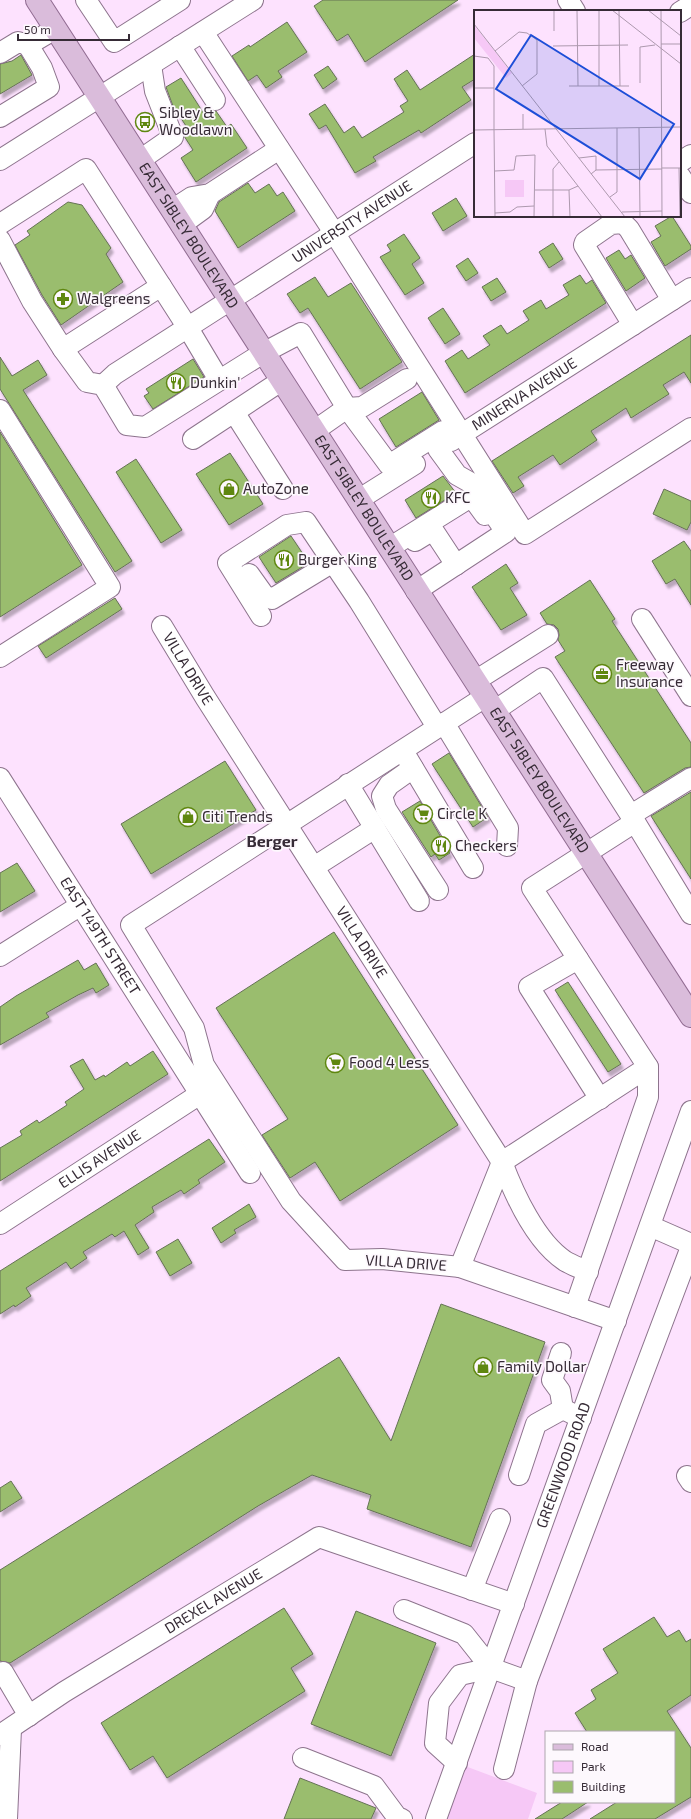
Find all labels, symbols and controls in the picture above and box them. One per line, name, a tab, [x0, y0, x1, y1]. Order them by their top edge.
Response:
inset map	[474, 10, 681, 217]
scale bar	[18, 16, 129, 42]
text: 50 m	[24, 22, 51, 36]
place label: Sibley & Woodlawn	[159, 103, 232, 138]
bus stop icon: Sibley & Woodlawn	[134, 111, 156, 133]
street label: EAST SIBLEY BOULEVARD	[136, 159, 243, 311]
street label: UNIVERSITY AVENUE	[288, 176, 415, 266]
pharmacy icon: Walgreens	[52, 288, 74, 310]
place label: Walgreens	[77, 289, 150, 307]
street label: MINERVA AVENUE	[468, 353, 580, 434]
restaurant icon: Dunkin'	[165, 372, 187, 394]
place label: Dunkin'	[190, 373, 240, 391]
street label: EAST SIBLEY BOULEVARD	[311, 431, 418, 584]
shop icon: AutoZone	[218, 478, 240, 500]
place label: AutoZone	[243, 479, 309, 497]
restaurant icon: KFC	[420, 487, 442, 509]
place label: KFC	[445, 488, 471, 506]
restaurant icon: Burger King	[273, 549, 295, 571]
place label: Burger King	[298, 550, 378, 568]
street label: VILLA DRIVE	[160, 629, 218, 708]
place label: Freeway Insurance	[616, 655, 683, 690]
office icon: Freeway Insurance	[591, 663, 613, 685]
street label: EAST SIBLEY BOULEVARD	[487, 703, 594, 856]
supermarket icon: Circle K	[412, 803, 434, 825]
place label: Circle K	[437, 804, 487, 822]
shop icon: Citi Trends	[177, 806, 199, 828]
place label: Citi Trends	[202, 807, 273, 825]
district label: Berger	[246, 831, 298, 850]
restaurant icon: Checkers	[430, 835, 452, 857]
place label: Checkers	[455, 836, 517, 854]
street label: EAST 149TH STREET	[57, 873, 145, 998]
street label: VILLA DRIVE	[333, 902, 392, 981]
supermarket icon: Food 4 Less	[324, 1052, 346, 1074]
place label: Food 4 Less	[349, 1053, 429, 1071]
street label: ELLIS AVENUE	[55, 1125, 144, 1192]
street label: VILLA DRIVE	[365, 1250, 447, 1274]
shop icon: Family Dollar	[472, 1356, 494, 1378]
place label: Family Dollar	[497, 1357, 587, 1375]
street label: GREENWOOD ROAD	[532, 1400, 593, 1530]
street label: DREXEL AVENUE	[161, 1564, 265, 1637]
legend	[545, 1731, 675, 1803]
text: Road	[581, 1739, 609, 1753]
text: Park	[581, 1759, 606, 1773]
text: Building	[581, 1779, 626, 1793]

